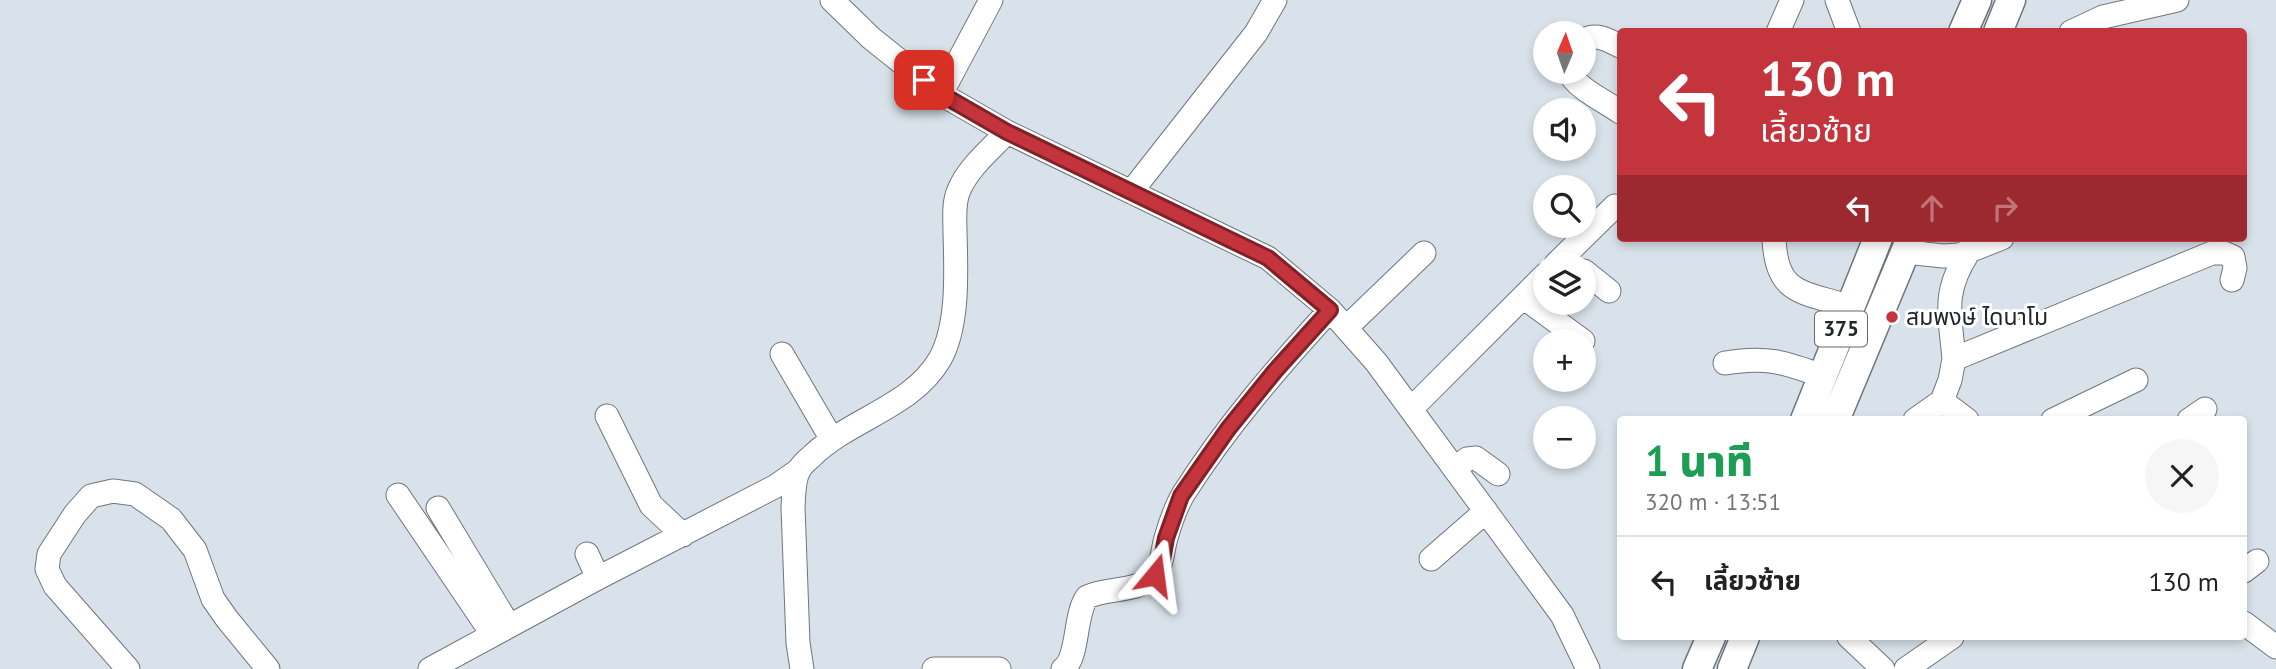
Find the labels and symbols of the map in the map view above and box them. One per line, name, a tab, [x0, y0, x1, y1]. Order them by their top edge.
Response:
north arrow	[1533, 21, 1596, 84]
pin	[894, 50, 954, 110]
place label: สมพงษ์ ไดนาโม	[1906, 302, 2048, 331]
marker: สมพงษ์ ไดนาโม	[1884, 309, 1900, 325]
road number: 375	[1815, 312, 1867, 346]
position arrow	[1118, 538, 1192, 612]

